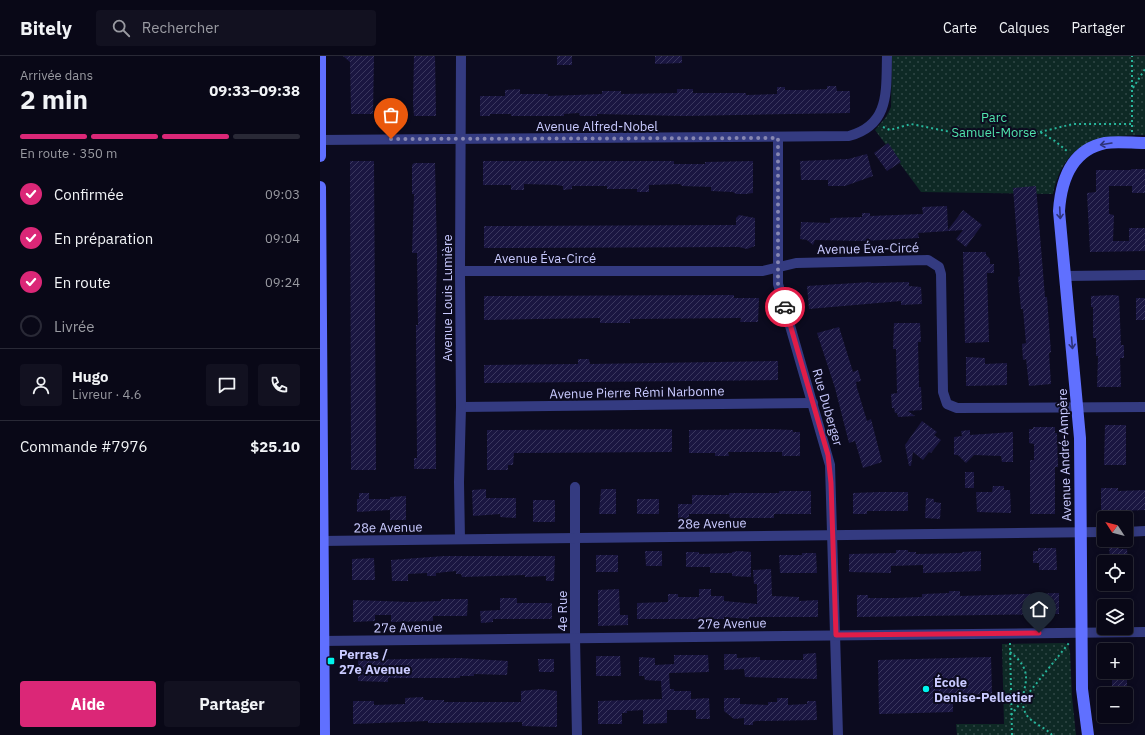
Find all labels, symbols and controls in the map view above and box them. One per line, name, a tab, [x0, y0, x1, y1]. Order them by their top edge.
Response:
search box	[96, 10, 376, 46]
text: Bitely	[20, 16, 72, 40]
icon: search	[110, 17, 132, 39]
text: Rechercher	[142, 18, 219, 37]
text: Carte	[943, 19, 977, 37]
text: Calques	[999, 19, 1049, 37]
text: Partager	[1071, 19, 1125, 37]
text: Arrivée dans	[20, 67, 93, 84]
text: 09:33–09:38	[209, 81, 300, 100]
text: 2 min	[20, 82, 88, 116]
pin	[374, 98, 408, 139]
icon: bag	[380, 104, 402, 126]
park label: Parc Samuel-Morse	[951, 109, 1037, 141]
street label: Avenue Alfred-Nobel	[536, 118, 658, 135]
one-way arrow	[1100, 140, 1113, 148]
text: En route · 350 m	[20, 145, 117, 162]
icon: check	[20, 183, 42, 205]
text: Confirmée	[54, 185, 124, 204]
text: 09:03	[265, 186, 300, 203]
one-way arrow	[1056, 206, 1063, 219]
icon: check	[20, 227, 42, 249]
text: En préparation	[54, 229, 153, 248]
text: 09:04	[265, 230, 300, 247]
street label: Avenue Louis Lumière	[439, 234, 456, 362]
street label: Avenue Éva-Circé	[817, 239, 919, 258]
street label: Avenue Éva-Circé	[494, 250, 596, 267]
icon: check	[20, 271, 42, 293]
text: En route	[54, 273, 111, 292]
text: 09:24	[265, 274, 300, 291]
courier	[765, 287, 805, 327]
icon: car	[774, 296, 796, 318]
text: Livrée	[54, 317, 95, 336]
one-way arrow	[1068, 336, 1075, 349]
button: person	[20, 364, 62, 406]
button: chat	[206, 364, 248, 406]
button: phone	[258, 364, 300, 406]
street label: Rue Duberger	[808, 366, 847, 448]
text: Hugo	[72, 367, 108, 386]
street label: Avenue Pierre Rémi Narbonne	[549, 382, 725, 403]
text: Livreur · 4.6	[72, 386, 142, 403]
street label: Avenue André-Ampère	[1054, 388, 1075, 522]
text: Commande #7976	[20, 437, 148, 456]
text: $25.10	[250, 437, 300, 456]
north arrow	[1097, 511, 1133, 547]
map controls	[1097, 511, 1133, 723]
street label: 28e Avenue	[677, 514, 747, 533]
street label: 28e Avenue	[353, 518, 423, 537]
button: locate	[1097, 555, 1133, 591]
street label: 4e Rue	[554, 591, 571, 631]
pin	[1022, 592, 1056, 633]
icon: home	[1028, 598, 1050, 620]
button: layers	[1097, 599, 1133, 635]
street label: 27e Avenue	[697, 614, 767, 633]
street label: 27e Avenue	[373, 618, 443, 637]
button: +	[1097, 643, 1133, 679]
place label: Perras / 27e Avenue	[339, 646, 411, 678]
marker: Perras / 27e Avenue	[326, 656, 336, 666]
place label: École Denise-Pelletier	[934, 674, 1033, 706]
button: Aide	[20, 681, 156, 727]
button: Partager	[164, 681, 300, 727]
marker: École Denise-Pelletier	[921, 684, 931, 694]
button: −	[1097, 687, 1133, 723]

